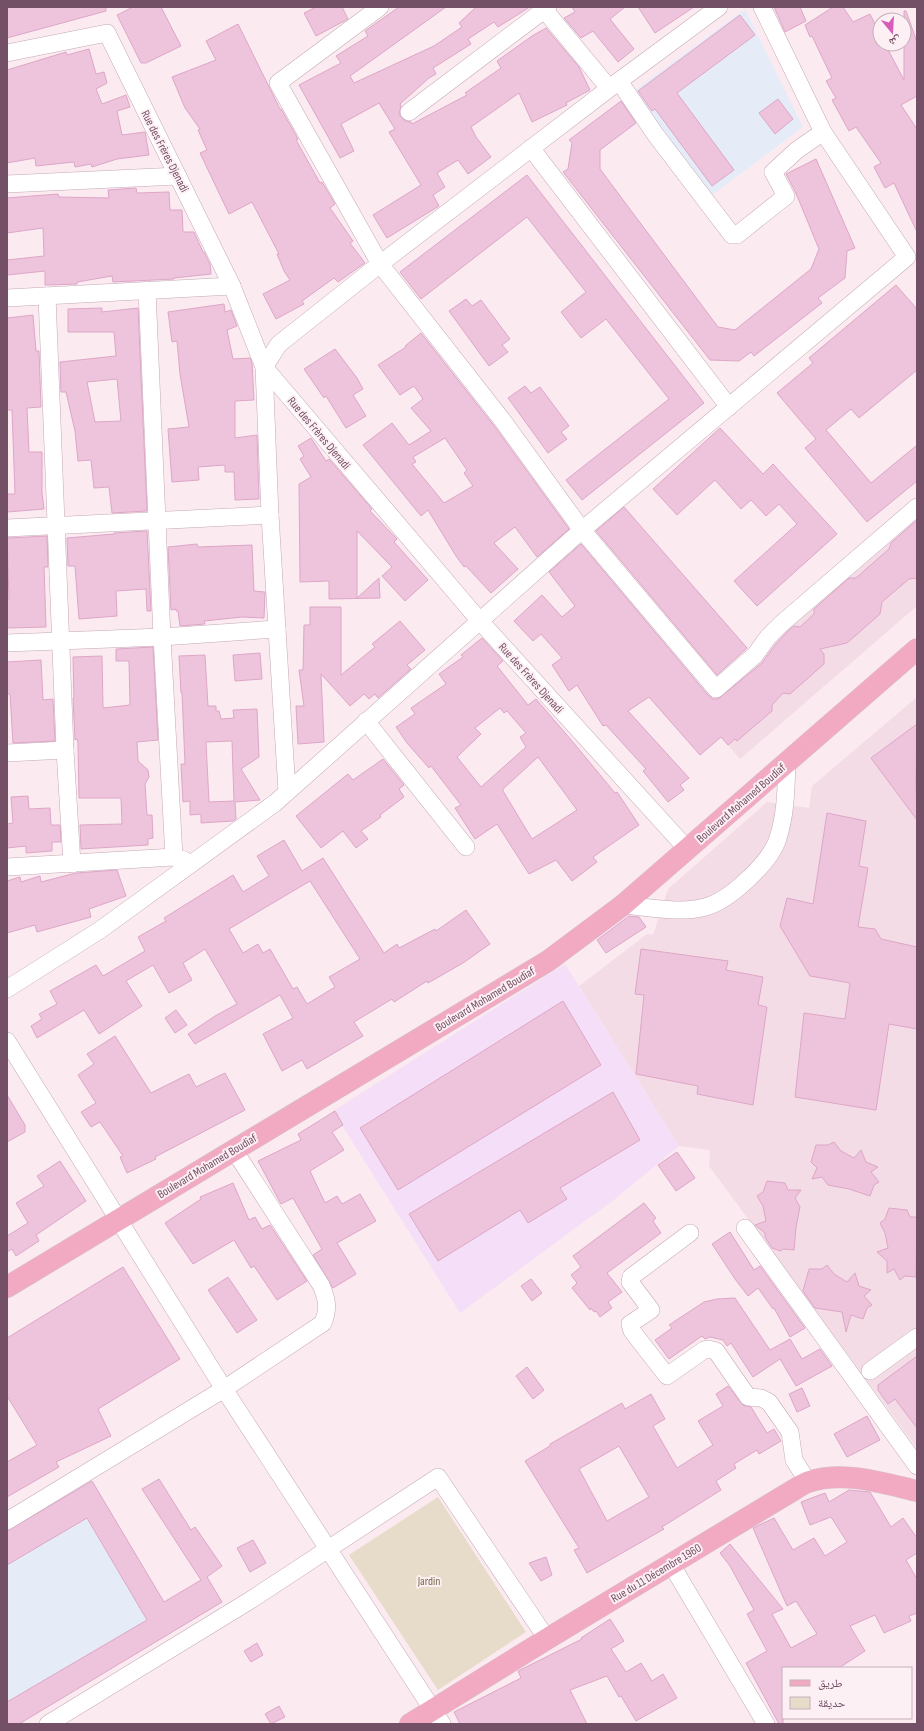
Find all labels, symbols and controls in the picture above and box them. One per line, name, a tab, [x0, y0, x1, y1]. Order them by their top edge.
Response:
north arrow	[872, 12, 912, 52]
text: ش	[887, 32, 902, 49]
street label: Rue des Frères Djenadi	[137, 108, 192, 195]
street label: Rue des Frères Djenadi	[284, 394, 353, 473]
street label: Rue des Frères Djenadi	[495, 640, 566, 717]
street label: Boulevard Mohamed Boudiaf	[694, 760, 789, 846]
street label: Boulevard Mohamed Boudiaf	[433, 963, 538, 1035]
street label: Boulevard Mohamed Boudiaf	[155, 1130, 260, 1202]
street label: Rue du 11 Décembre 1960	[608, 1541, 704, 1606]
park label: Jardin	[417, 1574, 440, 1589]
legend	[782, 1667, 912, 1719]
text: طريق	[818, 1676, 843, 1691]
text: حديقة	[818, 1696, 846, 1711]

